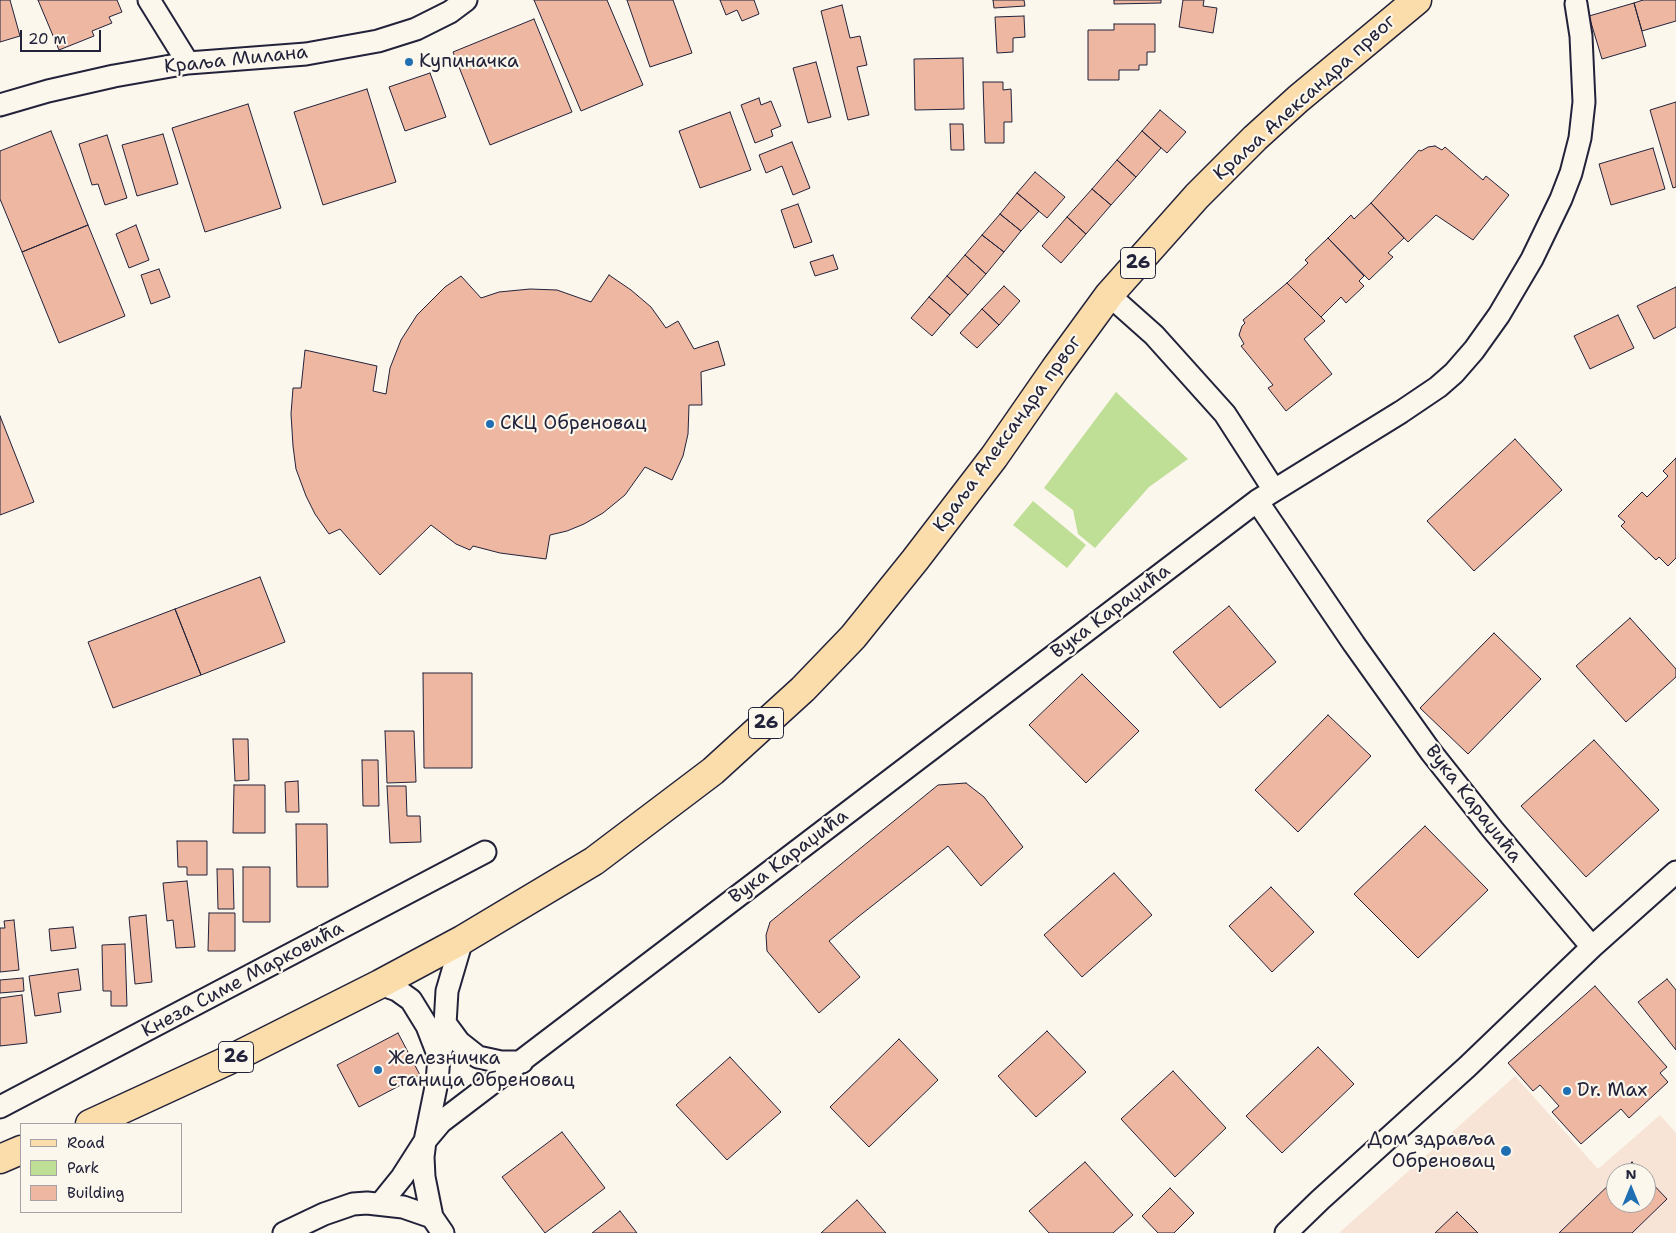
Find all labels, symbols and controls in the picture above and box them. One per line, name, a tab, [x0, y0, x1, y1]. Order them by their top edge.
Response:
street label: Краља Александра првог	[1209, 10, 1401, 186]
scale bar	[22, 20, 104, 52]
text: 20 m	[28, 29, 67, 49]
street label: Краља Милана	[163, 41, 309, 79]
place label: Купиначка	[419, 51, 519, 73]
marker: Купиначка	[403, 56, 415, 68]
road number: 26	[1120, 248, 1156, 278]
street label: Краља Александра првог	[929, 331, 1087, 537]
place label: СКЦ Обреновац	[500, 413, 647, 435]
marker: СКЦ Обреновац	[484, 418, 496, 430]
street label: Вука Караџића	[1047, 560, 1175, 664]
road number: 26	[748, 708, 784, 738]
street label: Вука Караџића	[1420, 741, 1526, 867]
street label: Вука Караџића	[725, 805, 853, 909]
street label: Кнеза Симе Марковића	[138, 917, 348, 1043]
road number: 26	[218, 1042, 254, 1072]
place label: Железничка станица Обреновац	[388, 1048, 575, 1092]
marker: Железничка станица Обреновац	[372, 1064, 384, 1076]
place label: Dr. Max	[1577, 1080, 1647, 1102]
marker: Dr. Max	[1561, 1085, 1573, 1097]
legend	[20, 1123, 182, 1213]
place label: Дом здравља Обреновац	[1368, 1129, 1495, 1173]
text: Road	[67, 1133, 105, 1153]
marker: Дом здравља Обреновац	[1499, 1144, 1513, 1158]
text: Park	[67, 1158, 99, 1178]
north arrow	[1606, 1163, 1656, 1213]
text: N	[1625, 1165, 1637, 1183]
text: Building	[67, 1183, 124, 1203]

